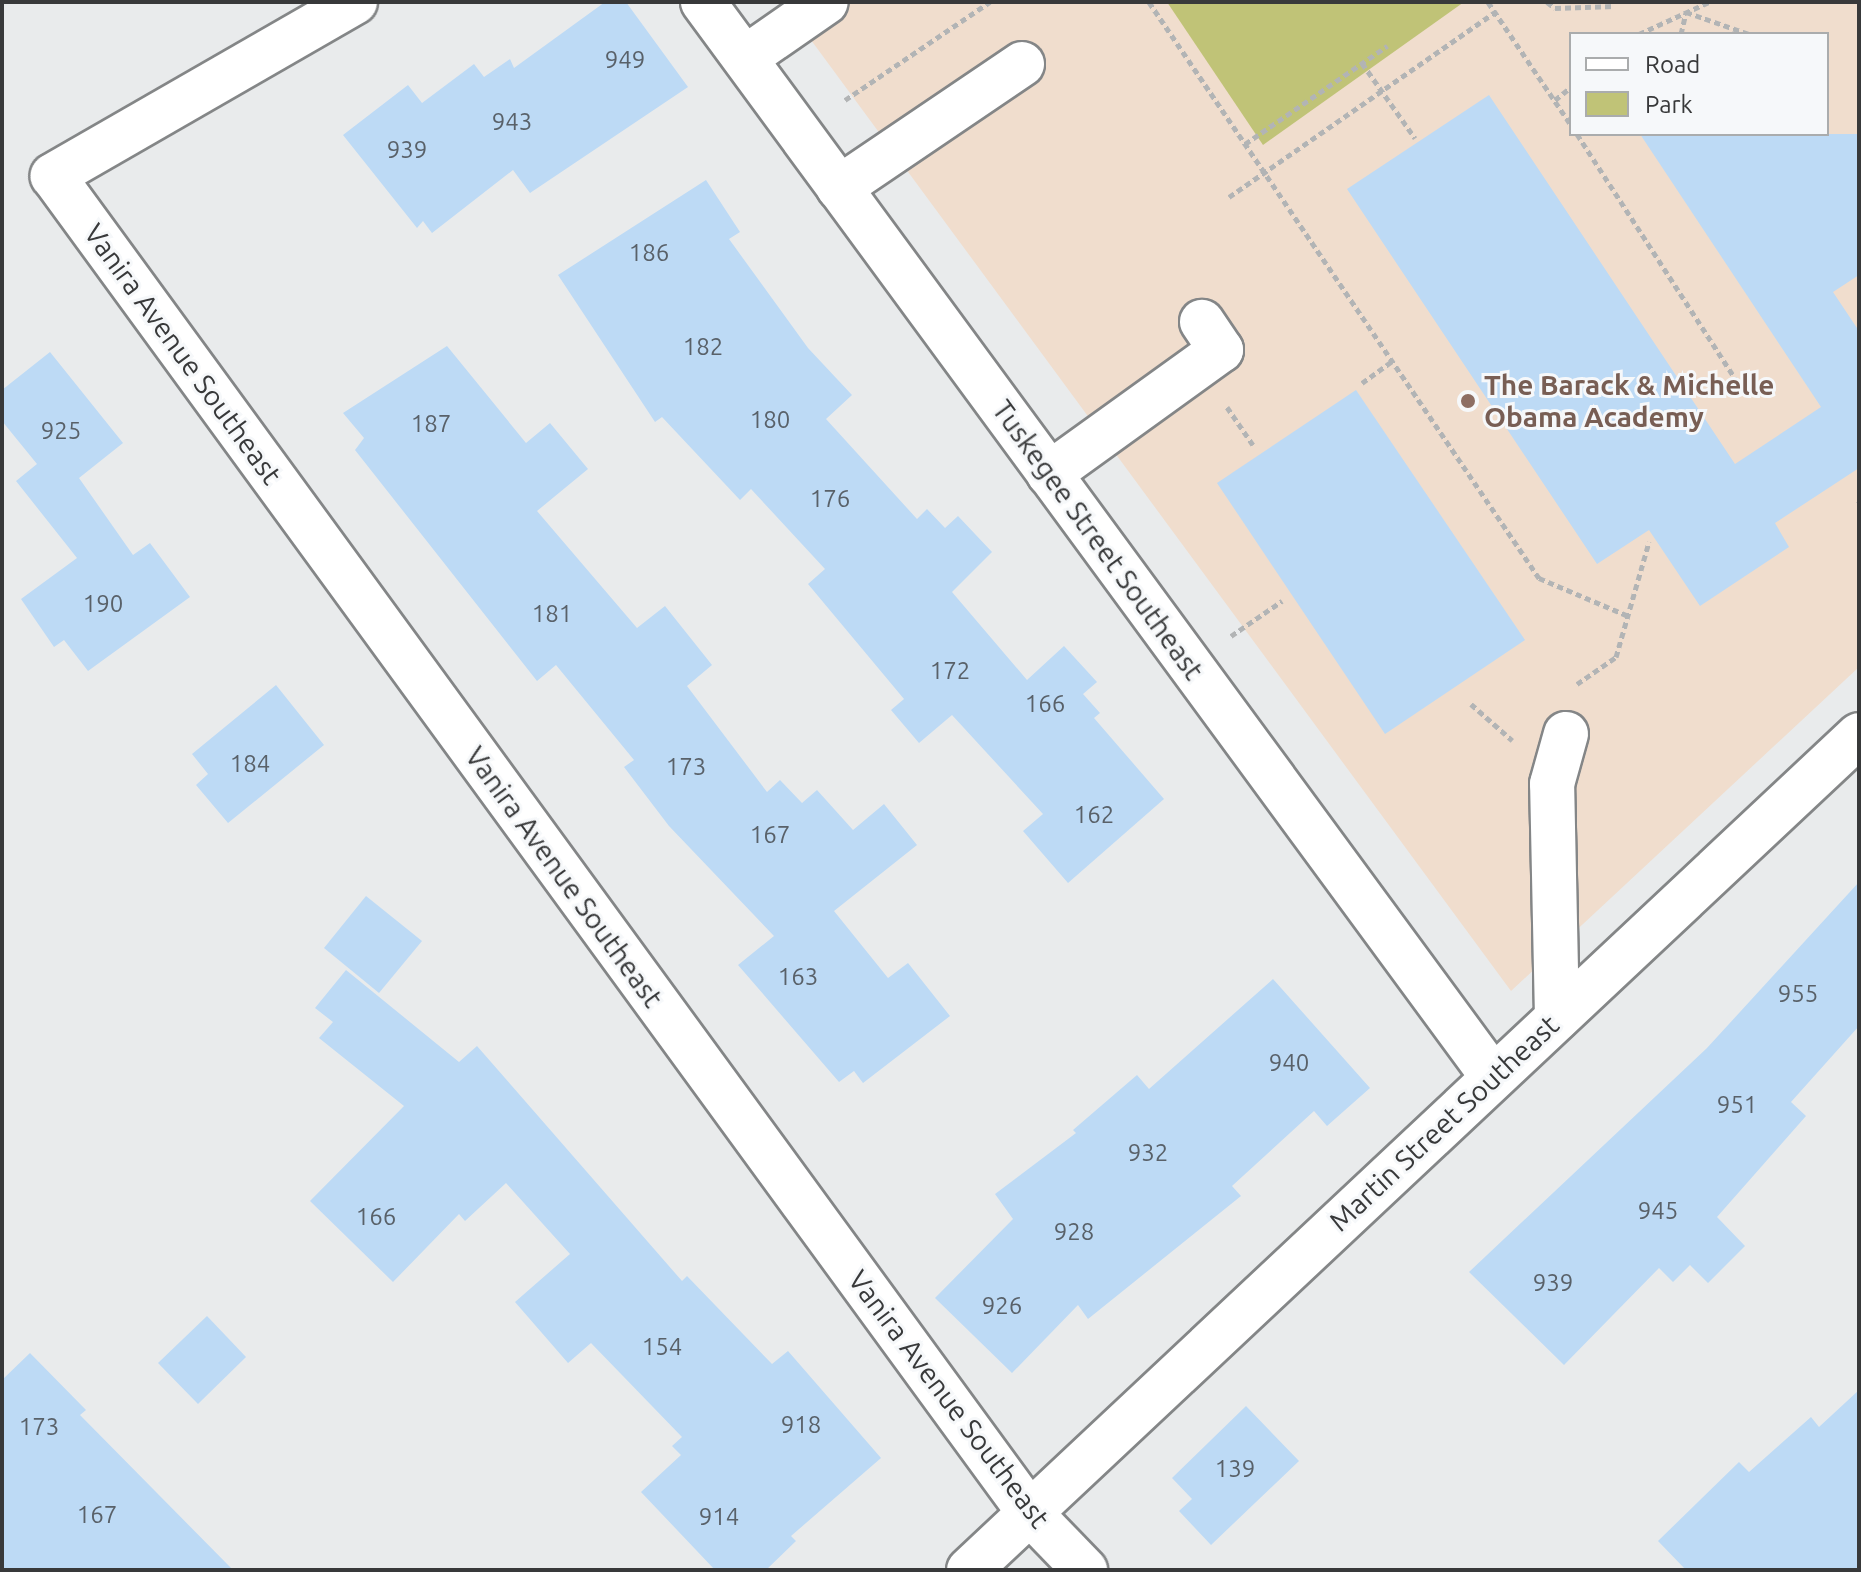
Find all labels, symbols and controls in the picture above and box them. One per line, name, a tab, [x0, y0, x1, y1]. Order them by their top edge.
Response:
legend	[1569, 32, 1829, 136]
house number: 949	[605, 46, 645, 74]
text: Road	[1645, 51, 1700, 78]
text: Park	[1645, 91, 1693, 118]
house number: 943	[492, 108, 532, 136]
house number: 939	[387, 136, 427, 164]
street label: Vanira Avenue Southeast	[77, 217, 289, 491]
house number: 186	[629, 239, 669, 267]
house number: 182	[683, 333, 723, 361]
place label: The Barack & Michelle Obama Academy	[1484, 368, 1774, 434]
marker: The Barack & Michelle Obama Academy	[1459, 392, 1477, 410]
street label: Tuskegee Street Southeast	[985, 394, 1211, 686]
house number: 180	[750, 406, 790, 434]
house number: 187	[411, 410, 451, 438]
house number: 925	[41, 417, 81, 445]
house number: 176	[810, 485, 850, 513]
house number: 190	[83, 590, 123, 618]
house number: 181	[532, 600, 572, 628]
house number: 172	[930, 657, 970, 685]
house number: 166	[1025, 690, 1065, 718]
street label: Vanira Avenue Southeast	[458, 740, 670, 1014]
house number: 184	[230, 750, 270, 778]
house number: 173	[666, 753, 706, 781]
house number: 162	[1074, 801, 1114, 829]
house number: 167	[750, 821, 790, 849]
house number: 163	[778, 963, 818, 991]
house number: 955	[1778, 980, 1818, 1008]
street label: Martin Street Southeast	[1322, 1008, 1566, 1238]
house number: 940	[1269, 1049, 1309, 1077]
house number: 951	[1717, 1091, 1757, 1119]
house number: 932	[1128, 1139, 1168, 1167]
house number: 945	[1638, 1197, 1678, 1225]
house number: 166	[356, 1203, 396, 1231]
house number: 928	[1054, 1218, 1094, 1246]
street label: Vanira Avenue Southeast	[841, 1264, 1057, 1534]
house number: 939	[1533, 1269, 1573, 1297]
house number: 926	[982, 1292, 1022, 1320]
house number: 154	[642, 1333, 682, 1361]
house number: 918	[781, 1411, 821, 1439]
house number: 173	[19, 1413, 59, 1441]
house number: 139	[1215, 1455, 1255, 1483]
house number: 167	[77, 1501, 117, 1529]
house number: 914	[699, 1503, 739, 1531]

